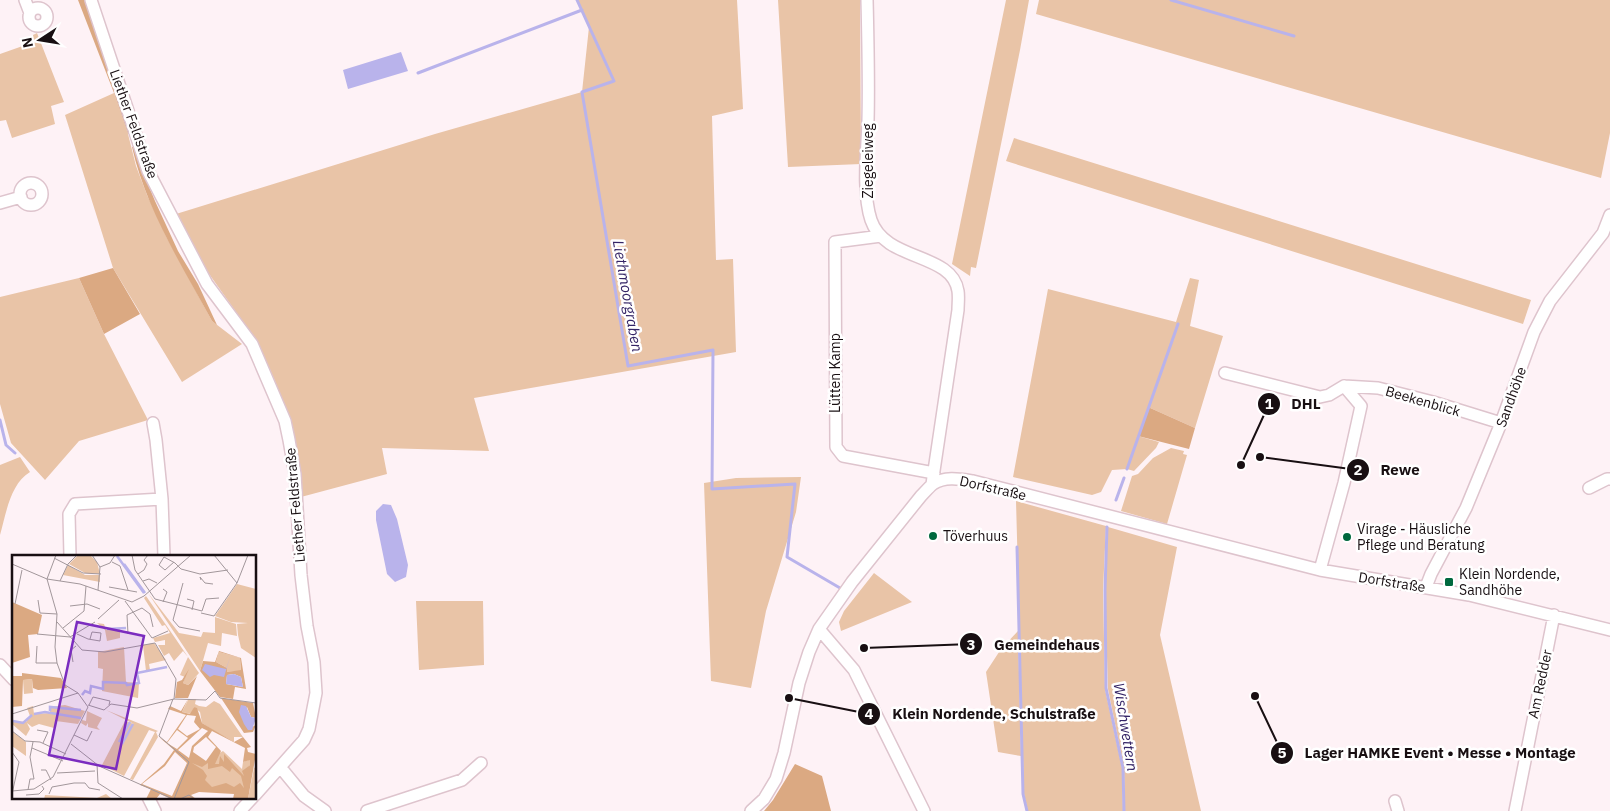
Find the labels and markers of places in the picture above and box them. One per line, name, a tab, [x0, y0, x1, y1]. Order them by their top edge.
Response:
callout: DHL	[1256, 389, 1331, 419]
callout: Rewe	[1346, 455, 1430, 485]
place label: Virage - Häusliche Pflege und Beratung	[1357, 520, 1485, 554]
place label: Töverhuus	[943, 527, 1008, 545]
marker: Töverhuus	[927, 530, 939, 542]
marker: Virage - Häusliche Pflege und Beratung	[1341, 531, 1353, 543]
place label: Klein Nordende, Sandhöhe	[1459, 565, 1560, 599]
marker: Klein Nordende, Sandhöhe	[1443, 576, 1455, 588]
callout: Gemeindehaus	[959, 629, 1110, 659]
callout: Klein Nordende, Schulstraße	[857, 699, 1105, 729]
callout: Lager HAMKE Event • Messe • Montage	[1269, 738, 1585, 768]

